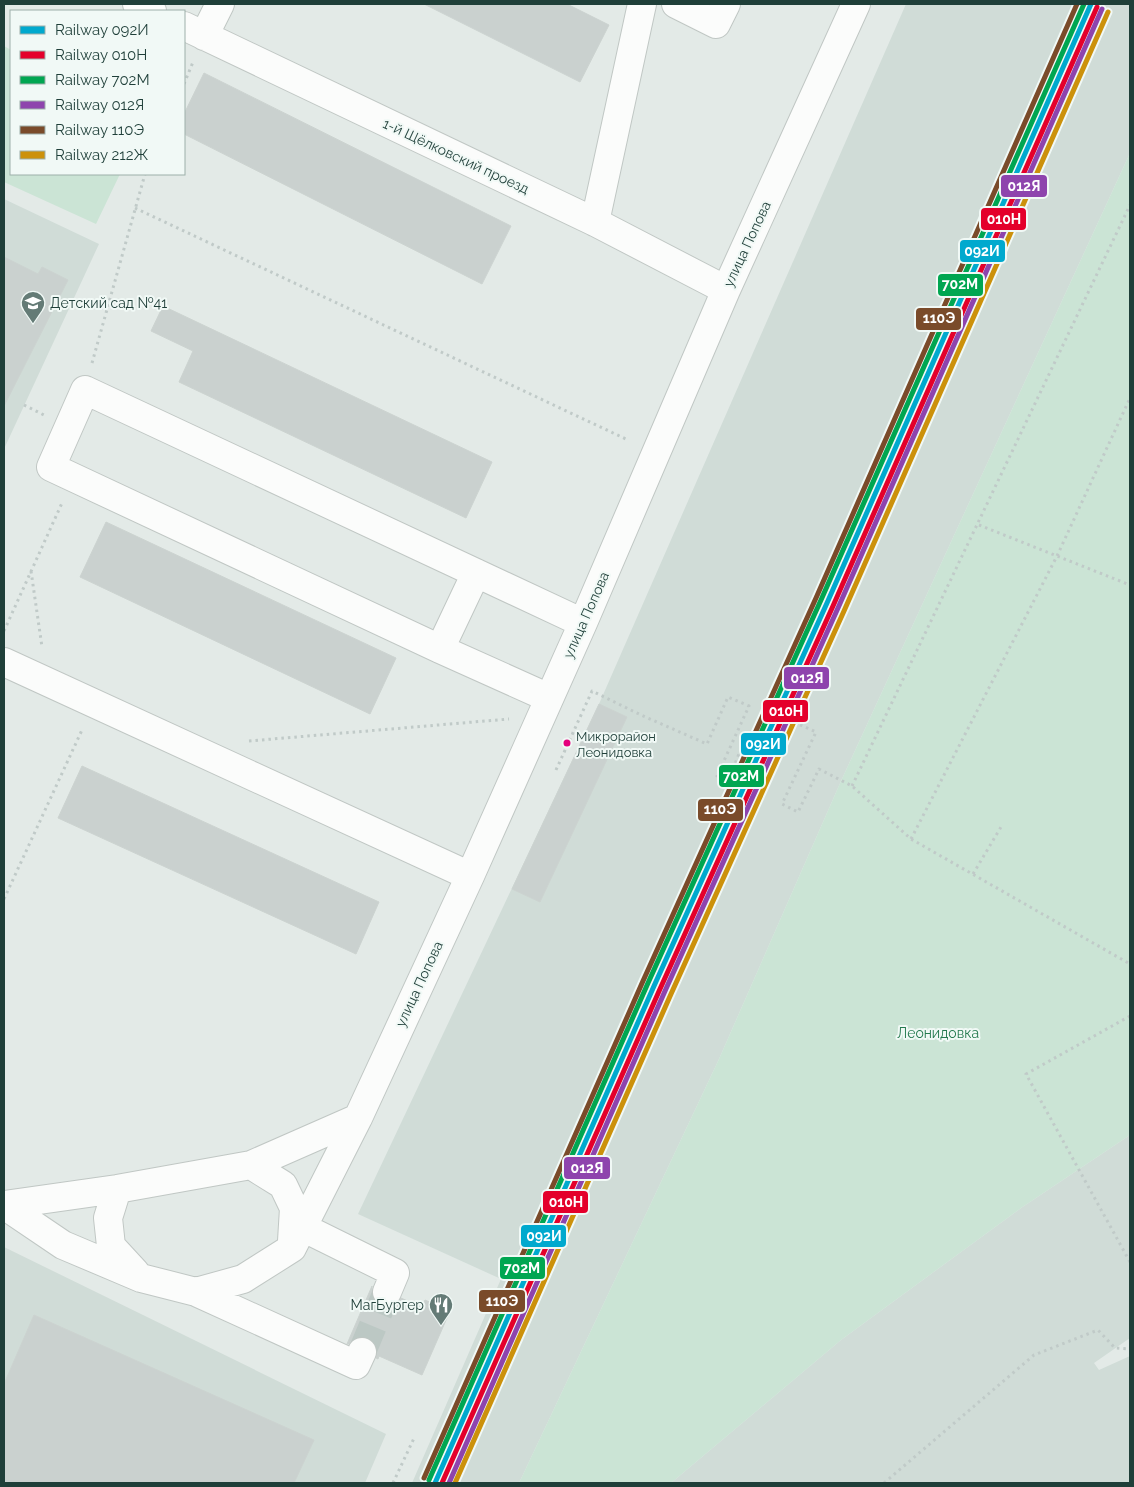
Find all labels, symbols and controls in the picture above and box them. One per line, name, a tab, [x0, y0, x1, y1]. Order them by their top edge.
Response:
legend	[10, 10, 185, 175]
text: Railway 092И	[55, 21, 149, 39]
text: Railway 010Н	[55, 46, 147, 64]
text: Railway 702М	[55, 71, 150, 89]
text: Railway 012Я	[55, 96, 144, 114]
street label: 1-й Щёлковский проезд	[380, 115, 532, 197]
text: Railway 110Э	[55, 121, 144, 139]
text: Railway 212Ж	[55, 146, 148, 164]
line badge: 012Я	[1000, 174, 1048, 198]
text: 012Я	[1008, 178, 1040, 194]
street label: улица Попова	[720, 199, 774, 289]
line badge: 010Н	[980, 207, 1027, 231]
text: 010Н	[987, 211, 1021, 227]
line badge: 092И	[959, 239, 1006, 263]
text: 092И	[964, 243, 1000, 259]
line badge: 702М	[937, 273, 984, 297]
text: 702М	[942, 276, 978, 292]
school or university icon: Детский сад №41	[20, 290, 46, 324]
place label: Детский сад №41	[50, 295, 167, 311]
line badge: 110Э	[915, 307, 962, 331]
text: 110Э	[923, 310, 955, 326]
street label: улица Попова	[560, 569, 612, 661]
line badge: 012Я	[783, 666, 830, 690]
text: 012Я	[791, 670, 823, 686]
line badge: 010Н	[762, 699, 809, 723]
text: 010Н	[769, 703, 803, 719]
place label: Микрорайон Леонидовка	[576, 729, 656, 760]
line badge: 092И	[740, 732, 787, 756]
text: 092И	[745, 736, 781, 752]
marker: Микрорайон Леонидовка	[562, 738, 572, 748]
line badge: 702М	[718, 764, 765, 788]
text: 702М	[723, 768, 759, 784]
line badge: 110Э	[697, 798, 744, 822]
text: 110Э	[704, 801, 736, 817]
street label: улица Попова	[392, 939, 446, 1029]
park label: Леонидовка	[897, 1025, 979, 1041]
line badge: 012Я	[563, 1156, 611, 1180]
text: 012Я	[571, 1160, 603, 1176]
line badge: 010Н	[542, 1190, 589, 1214]
text: 010Н	[549, 1194, 583, 1210]
line badge: 092И	[520, 1224, 567, 1248]
text: 092И	[526, 1228, 562, 1244]
line badge: 702М	[499, 1256, 546, 1280]
text: 702М	[504, 1260, 540, 1276]
line badge: 110Э	[478, 1289, 526, 1313]
restaurant icon: МагБургер	[428, 1292, 454, 1326]
text: 110Э	[486, 1293, 518, 1309]
place label: МагБургер	[351, 1297, 424, 1313]

